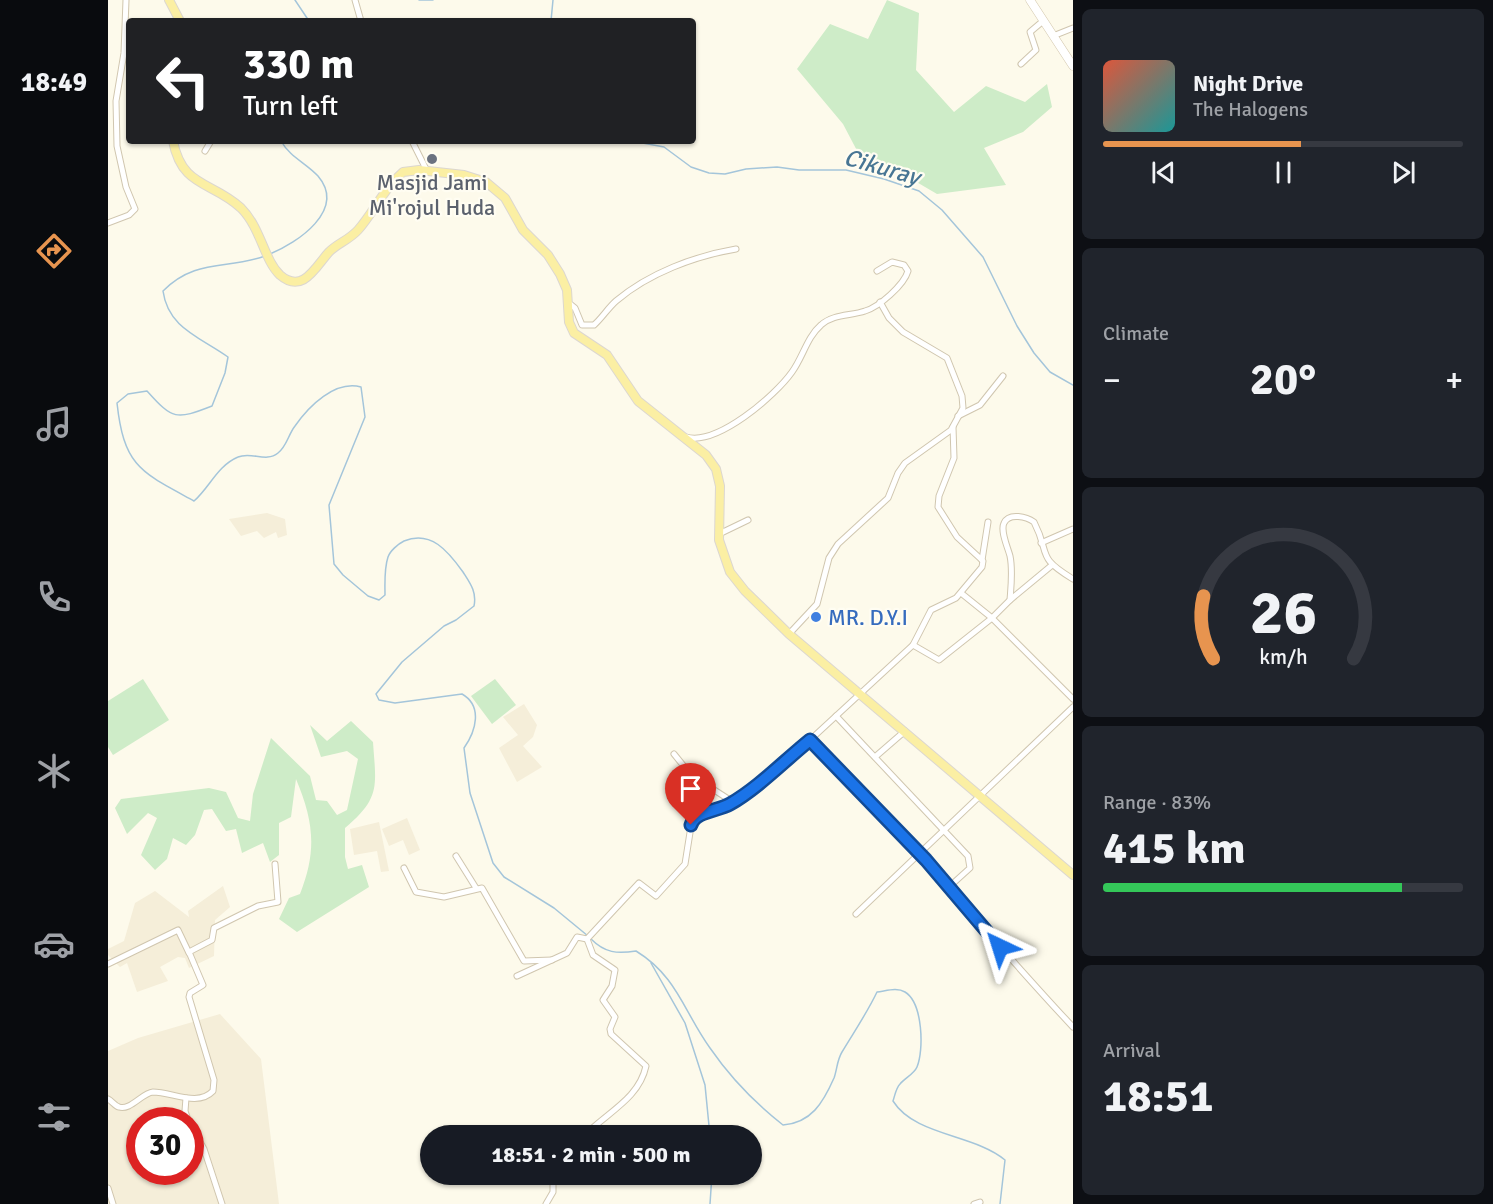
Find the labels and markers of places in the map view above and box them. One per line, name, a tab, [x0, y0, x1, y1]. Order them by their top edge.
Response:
marker: Masjid Jami Mi'rojul Huda	[425, 152, 439, 166]
place label: Masjid Jami Mi'rojul Huda	[369, 169, 495, 221]
place label: MR. D.Y.I	[828, 604, 908, 631]
marker: MR. D.Y.I	[809, 610, 823, 624]
pin	[665, 763, 716, 825]

